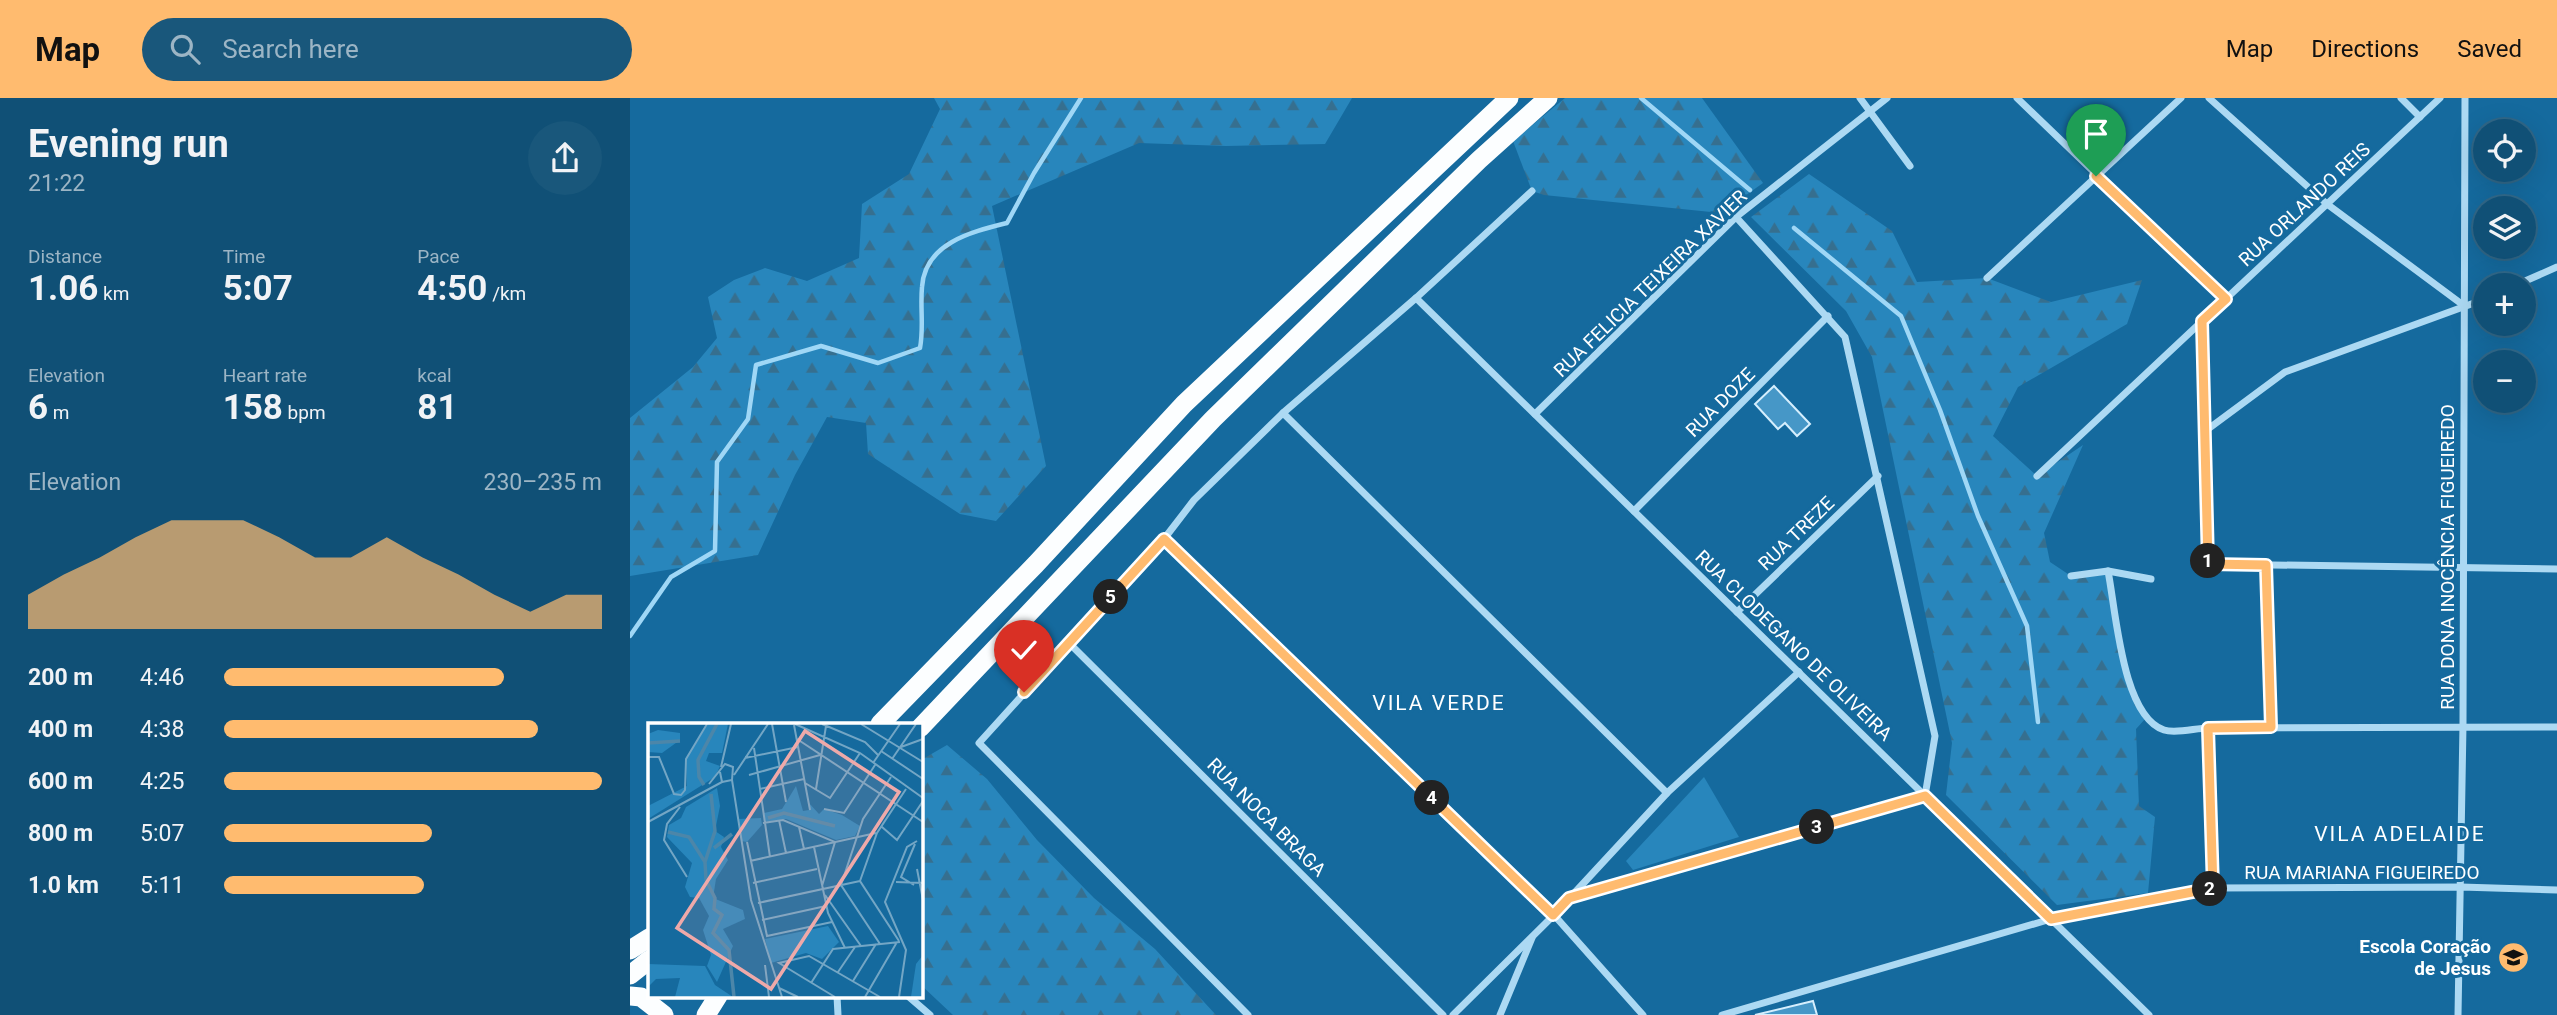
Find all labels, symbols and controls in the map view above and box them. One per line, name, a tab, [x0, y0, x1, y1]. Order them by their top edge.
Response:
search box	[142, 18, 632, 81]
text: Map	[35, 30, 100, 69]
icon: search	[166, 30, 204, 68]
text: Search here	[222, 34, 359, 64]
text: Map	[2226, 35, 2273, 63]
text: Directions	[2311, 35, 2419, 63]
text: Saved	[2457, 35, 2522, 63]
pin	[2066, 104, 2126, 176]
icon: arrive	[2077, 115, 2115, 153]
map controls	[2473, 119, 2536, 413]
button: locate	[2473, 119, 2536, 182]
button: share	[528, 121, 602, 195]
text: Evening run	[28, 122, 229, 166]
street label: RUA ORLANDO REIS	[2234, 138, 2375, 271]
text: 21:22	[28, 170, 85, 197]
street label: RUA FELICIA TEIXEIRA XAVIER	[1549, 185, 1752, 382]
button: layers	[2473, 196, 2536, 259]
text: Distance	[28, 245, 102, 268]
text: Time	[223, 245, 265, 268]
text: Pace	[417, 245, 460, 268]
text: 1.06	[28, 268, 98, 309]
text: 5:07	[223, 268, 293, 309]
text: 4:50	[417, 268, 487, 309]
button: +	[2473, 273, 2536, 336]
text: km	[98, 282, 129, 305]
text: /km	[487, 282, 526, 305]
button: −	[2473, 350, 2536, 413]
street label: RUA DOZE	[1681, 363, 1760, 442]
text: Elevation	[28, 364, 105, 387]
text: Heart rate	[223, 364, 307, 387]
text: kcal	[417, 364, 452, 387]
text: 6	[28, 387, 48, 428]
text: 158	[223, 387, 283, 428]
text: 81	[417, 387, 458, 428]
text: m	[48, 401, 69, 424]
text: bpm	[283, 401, 326, 424]
street label: RUA DONA INOCÊNCIA FIGUEIREDO	[2436, 404, 2459, 710]
text: Elevation	[28, 469, 121, 496]
text: 230–235 m	[483, 469, 602, 496]
street label: RUA TREZE	[1754, 491, 1839, 575]
pin: 1	[2190, 544, 2226, 578]
street label: RUA CLODEGANO DE OLIVEIRA	[1691, 545, 1897, 746]
text: 1	[2202, 549, 2213, 572]
pin: 5	[1093, 580, 1128, 614]
text: 5	[1105, 585, 1116, 608]
pin	[994, 620, 1054, 692]
icon: check	[1005, 631, 1043, 669]
text: 200 m	[28, 664, 93, 691]
text: 4:46	[140, 664, 184, 691]
district label: VILA VERDE	[1372, 691, 1506, 715]
text: 400 m	[28, 716, 93, 743]
text: 4:38	[140, 716, 184, 743]
inset map	[648, 723, 922, 998]
street label: RUA NOCA BRAGA	[1203, 753, 1331, 882]
text: 600 m	[28, 768, 93, 795]
text: 4:25	[140, 768, 184, 795]
pin: 4	[1414, 780, 1450, 816]
text: 4	[1426, 786, 1437, 809]
pin: 3	[1800, 810, 1834, 844]
text: 3	[1811, 815, 1822, 838]
text: 800 m	[28, 820, 93, 847]
text: 5:07	[140, 820, 184, 847]
district label: VILA ADELAIDE	[2314, 822, 2486, 846]
street label: RUA MARIANA FIGUEIREDO	[2244, 861, 2480, 884]
text: 1.0 km	[28, 872, 99, 899]
text: 5:11	[140, 872, 184, 899]
pin: 2	[2192, 872, 2228, 906]
text: 2	[2204, 877, 2215, 900]
place label: Escola Coração de Jesus	[2359, 935, 2491, 980]
school or university icon: Escola Coração de Jesus	[2497, 940, 2531, 974]

